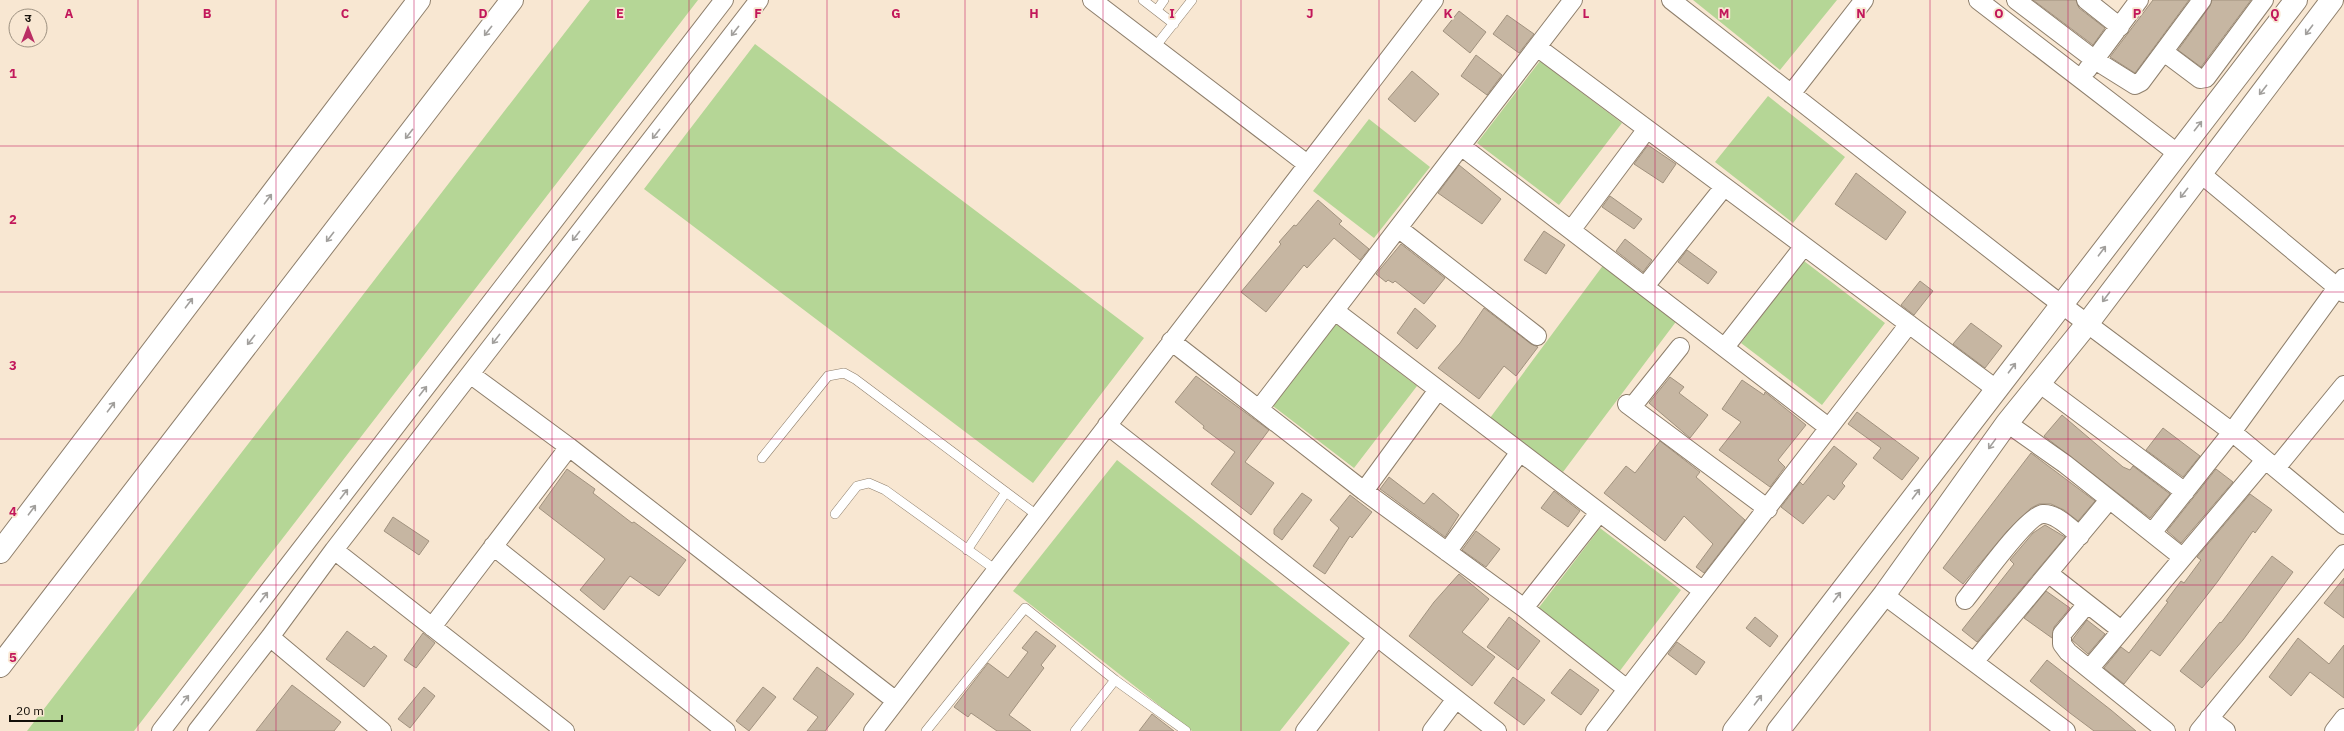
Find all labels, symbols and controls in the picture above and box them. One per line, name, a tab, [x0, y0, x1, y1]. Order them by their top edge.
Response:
text: A	[65, 5, 74, 22]
text: B	[203, 5, 212, 22]
text: C	[341, 5, 350, 22]
text: D	[478, 5, 488, 22]
text: E	[616, 5, 624, 22]
text: F	[754, 5, 762, 22]
text: G	[891, 5, 901, 22]
text: H	[1029, 5, 1039, 22]
text: I	[1169, 5, 1175, 22]
text: J	[1306, 5, 1314, 22]
text: K	[1443, 5, 1453, 22]
text: L	[1583, 5, 1590, 22]
text: M	[1719, 5, 1729, 22]
text: N	[1856, 5, 1866, 22]
text: O	[1994, 5, 2004, 22]
text: P	[2133, 5, 2142, 22]
text: Q	[2270, 5, 2280, 22]
north arrow	[8, 8, 48, 48]
text: उ	[25, 11, 32, 25]
one-way arrow	[2305, 24, 2314, 35]
one-way arrow	[484, 25, 493, 36]
one-way arrow	[731, 25, 740, 36]
text: 1	[9, 65, 17, 82]
one-way arrow	[2259, 85, 2268, 96]
one-way arrow	[2194, 121, 2202, 132]
one-way arrow	[405, 128, 413, 139]
one-way arrow	[651, 128, 660, 139]
one-way arrow	[2180, 188, 2188, 199]
one-way arrow	[264, 194, 272, 205]
text: 2	[9, 211, 17, 228]
one-way arrow	[572, 231, 580, 242]
one-way arrow	[326, 232, 334, 243]
one-way arrow	[2097, 246, 2106, 257]
one-way arrow	[2102, 292, 2111, 303]
one-way arrow	[185, 298, 194, 309]
one-way arrow	[492, 334, 501, 345]
one-way arrow	[246, 335, 255, 346]
text: 3	[9, 357, 17, 374]
one-way arrow	[2008, 363, 2016, 374]
one-way arrow	[419, 386, 427, 397]
one-way arrow	[106, 401, 115, 412]
one-way arrow	[1988, 438, 1996, 449]
one-way arrow	[1912, 488, 1920, 499]
one-way arrow	[339, 489, 348, 500]
text: 4	[9, 503, 17, 520]
one-way arrow	[28, 505, 36, 516]
one-way arrow	[1833, 591, 1841, 602]
one-way arrow	[260, 592, 269, 603]
text: 5	[9, 649, 17, 666]
one-way arrow	[181, 695, 189, 706]
one-way arrow	[1754, 695, 1762, 706]
scale bar	[10, 697, 62, 723]
text: 20 m	[16, 703, 44, 718]

